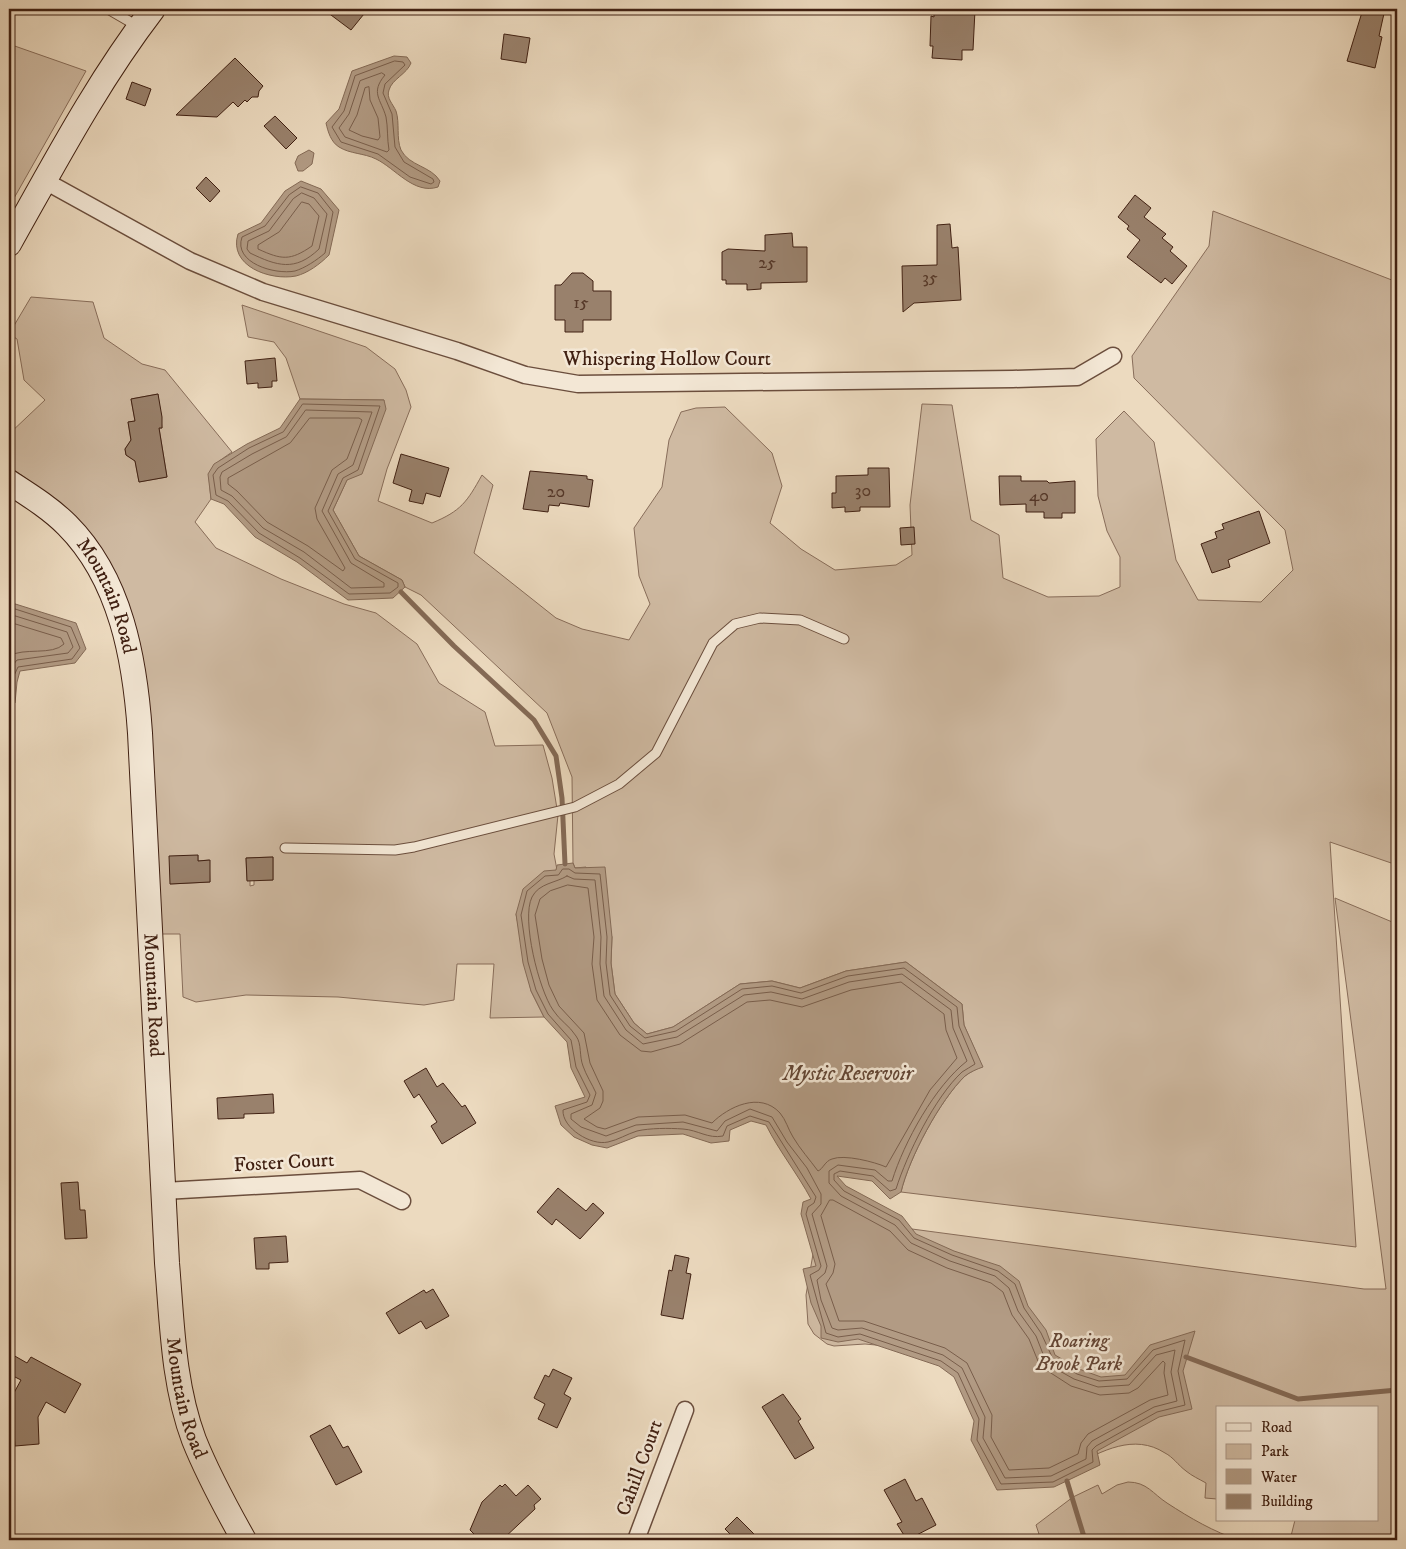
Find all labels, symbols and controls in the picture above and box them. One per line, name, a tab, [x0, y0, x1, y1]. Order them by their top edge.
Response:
house number: 25	[758, 252, 776, 274]
house number: 35	[922, 267, 938, 289]
house number: 15	[573, 292, 589, 314]
street label: Whispering Hollow Court	[562, 347, 771, 372]
house number: 30	[855, 480, 871, 502]
house number: 20	[547, 481, 565, 503]
house number: 40	[1029, 485, 1049, 507]
street label: Mountain Road	[71, 533, 142, 656]
street label: Mountain Road	[138, 932, 169, 1058]
water label: Mystic Reservoir	[781, 1061, 915, 1087]
street label: Foster Court	[233, 1148, 335, 1178]
park label: Roaring Brook Park	[1035, 1329, 1123, 1377]
street label: Mountain Road	[160, 1336, 213, 1463]
legend	[1216, 1406, 1378, 1522]
street label: Cahill Court	[611, 1417, 669, 1519]
text: Road	[1261, 1418, 1293, 1437]
text: Park	[1261, 1442, 1290, 1461]
text: Water	[1260, 1468, 1297, 1487]
text: Building	[1261, 1492, 1313, 1511]

